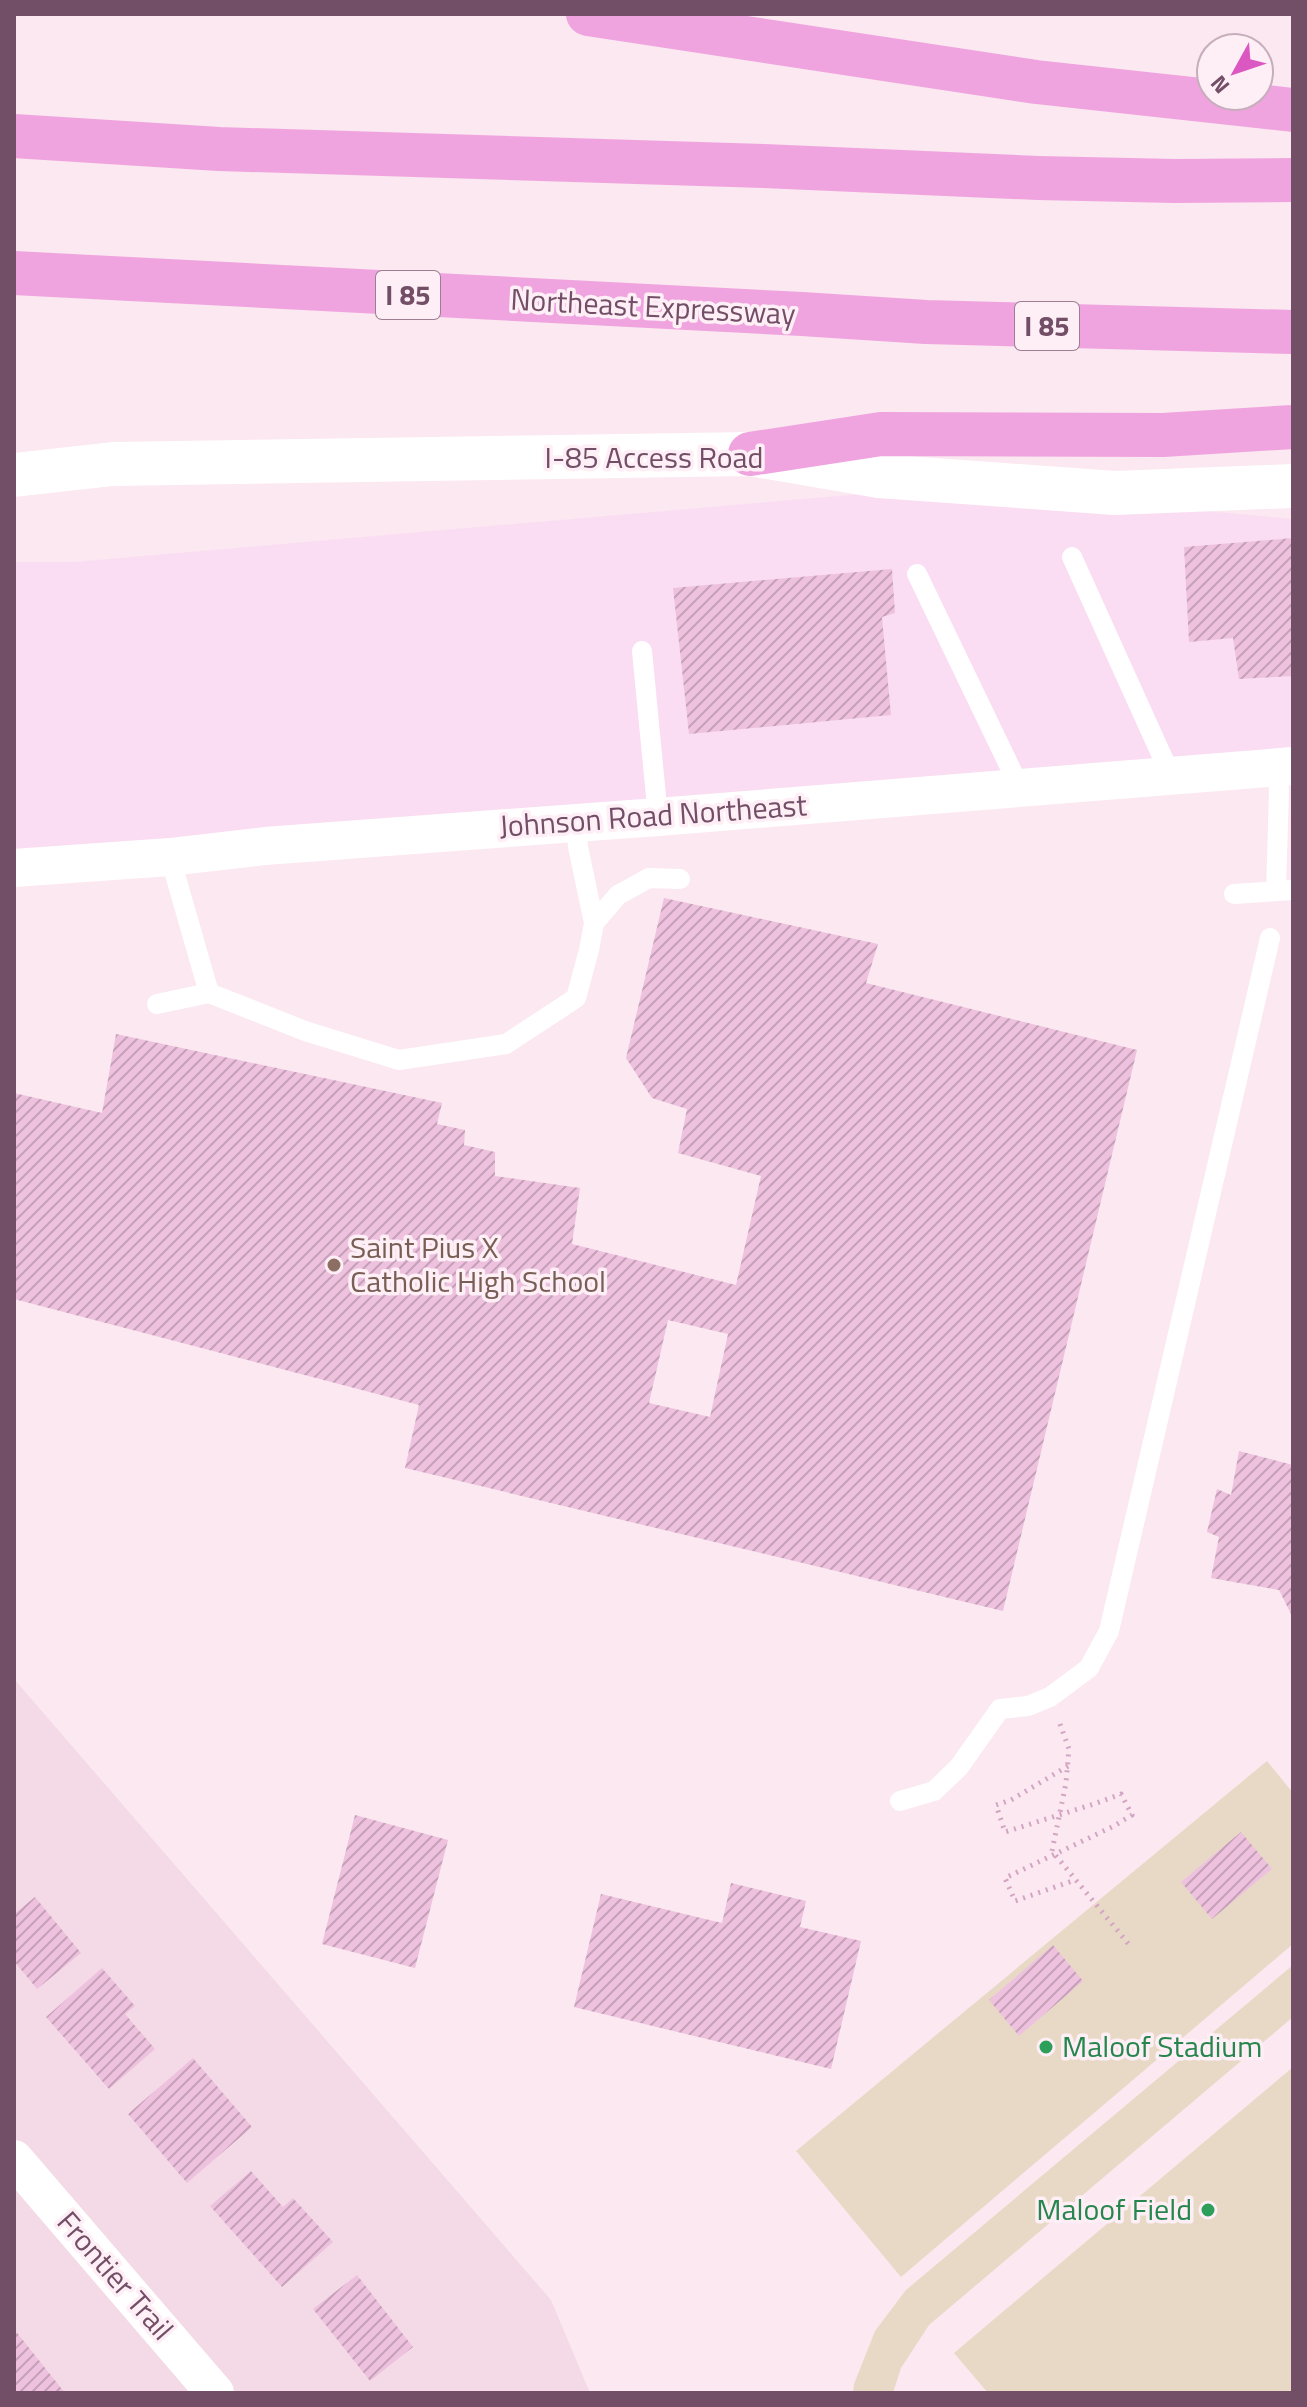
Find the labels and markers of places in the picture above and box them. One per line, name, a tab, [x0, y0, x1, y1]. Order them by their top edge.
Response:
place label: Saint Pius X Catholic High School	[350, 1224, 606, 1304]
marker: Saint Pius X Catholic High School	[325, 1256, 343, 1274]
place label: Maloof Stadium	[1062, 2023, 1262, 2069]
marker: Maloof Stadium	[1037, 2038, 1055, 2056]
place label: Maloof Field	[1036, 2186, 1192, 2232]
marker: Maloof Field	[1199, 2201, 1217, 2219]

